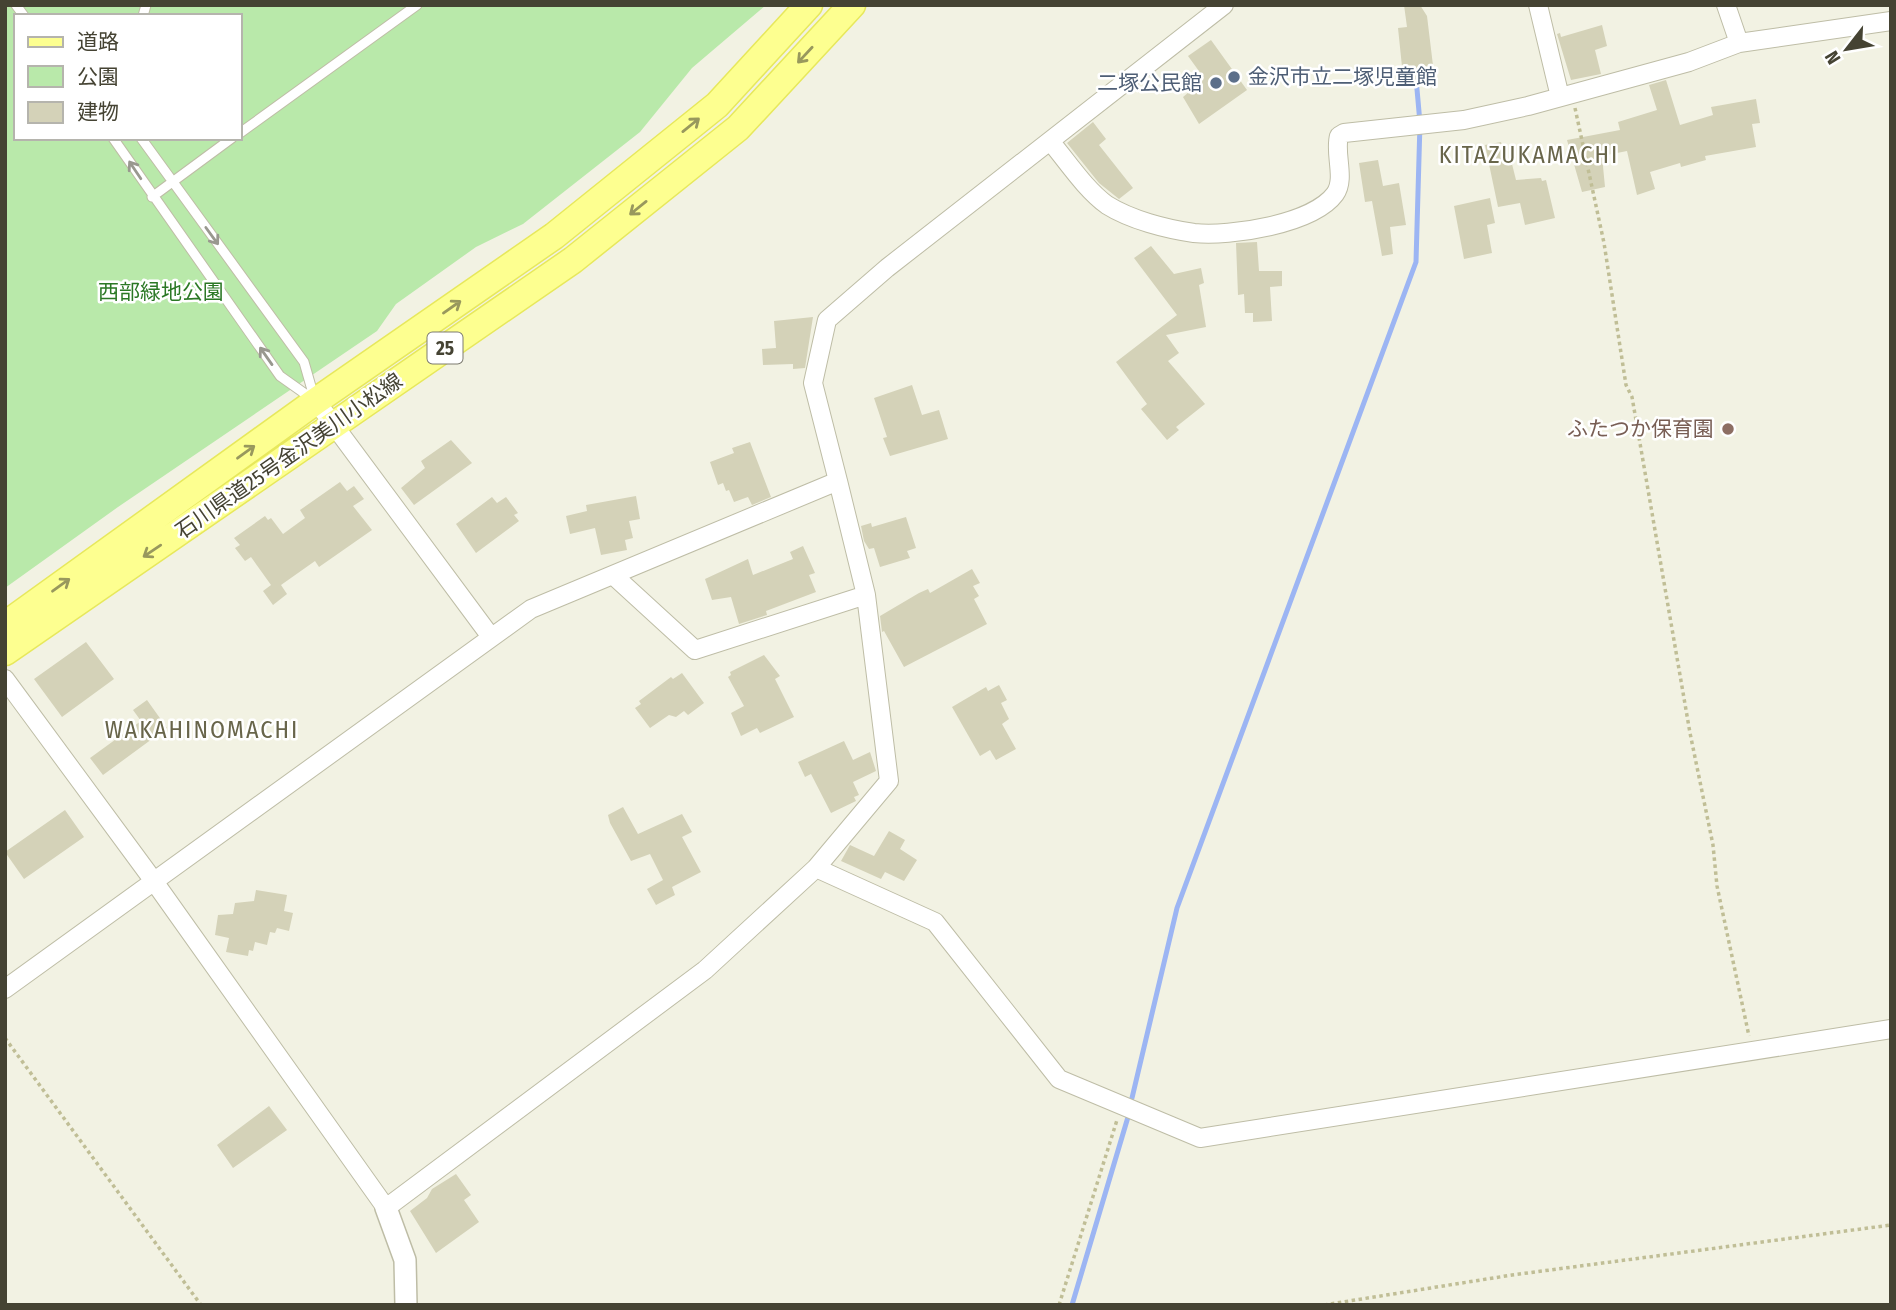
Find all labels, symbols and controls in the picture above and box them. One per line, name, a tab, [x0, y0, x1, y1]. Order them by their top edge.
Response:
legend	[14, 14, 242, 140]
north arrow	[1812, 14, 1882, 84]
text: 道路	[77, 29, 119, 55]
one-way arrow	[797, 46, 813, 64]
text: N	[1820, 47, 1846, 68]
text: 公園	[77, 64, 119, 90]
place label: 金沢市立二塚児童館	[1248, 64, 1437, 90]
marker: 金沢市立二塚児童館	[1226, 69, 1242, 85]
place label: 二塚公民館	[1097, 70, 1202, 96]
marker: 二塚公民館	[1208, 75, 1224, 91]
text: 建物	[77, 99, 119, 125]
one-way arrow	[682, 118, 700, 133]
district label: KITAZUKAMACHI	[1439, 141, 1619, 169]
one-way arrow	[127, 161, 142, 180]
one-way arrow	[629, 201, 647, 216]
one-way arrow	[205, 227, 220, 245]
park label: 西部緑地公園	[98, 279, 224, 305]
one-way arrow	[441, 300, 461, 314]
road number: 25	[428, 332, 462, 364]
one-way arrow	[259, 347, 273, 366]
street label: 石川県道25号金沢美川小松線	[171, 368, 407, 544]
place label: ふたつか保育園	[1567, 416, 1714, 442]
marker: ふたつか保育園	[1720, 421, 1736, 437]
one-way arrow	[236, 445, 255, 460]
one-way arrow	[143, 544, 162, 558]
one-way arrow	[51, 578, 70, 592]
district label: WAKAHINOMACHI	[105, 716, 299, 744]

